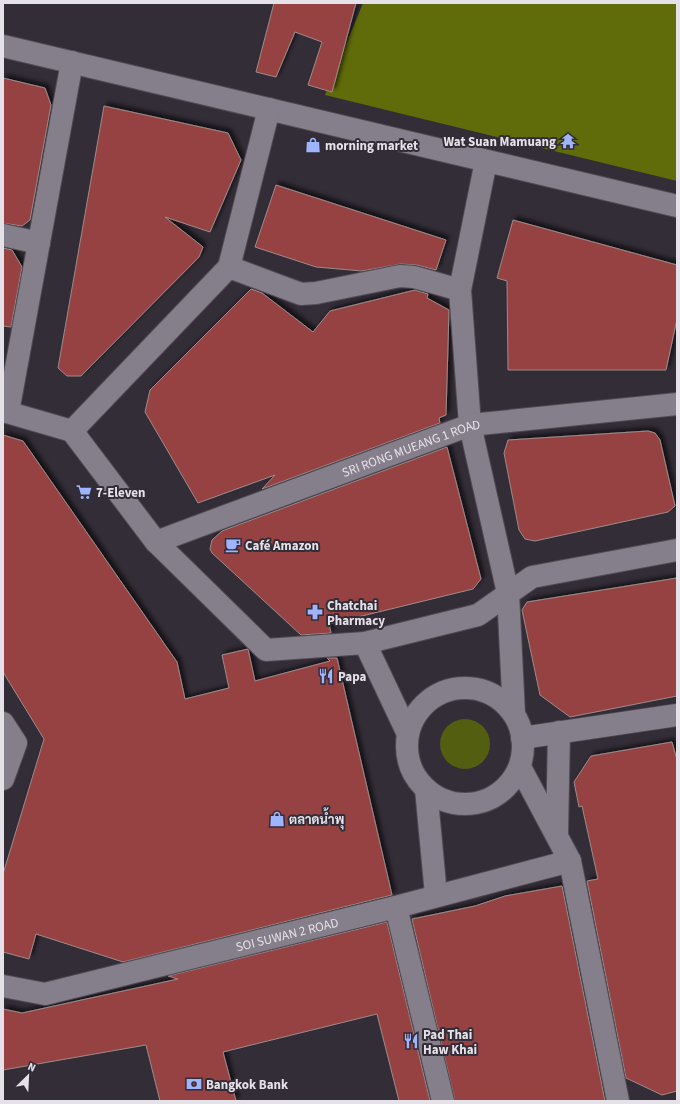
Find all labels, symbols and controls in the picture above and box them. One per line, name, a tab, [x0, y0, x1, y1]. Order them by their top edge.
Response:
temple icon: Wat Suan Mamuang	[559, 132, 577, 150]
place label: Wat Suan Mamuang	[443, 133, 556, 151]
shop icon: morning market	[304, 136, 322, 154]
place label: morning market	[325, 137, 418, 155]
street label: SRI RONG MUEANG 1 ROAD	[339, 416, 481, 482]
supermarket icon: 7-Eleven	[75, 483, 93, 501]
place label: 7-Eleven	[96, 484, 146, 502]
cafe icon: Café Amazon	[224, 536, 242, 554]
place label: Café Amazon	[245, 537, 319, 555]
place label: Chatchai Pharmacy	[327, 597, 385, 630]
pharmacy icon: Chatchai Pharmacy	[306, 603, 324, 621]
restaurant icon: Papa	[317, 667, 335, 685]
place label: Papa	[338, 668, 366, 686]
place label: ตลาดน้ำพุ	[289, 807, 344, 830]
shop icon: ตลาดน้ำพุ	[268, 810, 286, 828]
street label: SOI SUWAN 2 ROAD	[234, 914, 340, 956]
place label: Pad Thai Haw Khai	[423, 1026, 477, 1059]
restaurant icon: Pad Thai Haw Khai	[402, 1032, 420, 1050]
north arrow	[8, 1056, 48, 1096]
text: N	[25, 1059, 38, 1076]
bank icon: Bangkok Bank	[185, 1075, 203, 1093]
place label: Bangkok Bank	[206, 1076, 289, 1094]

